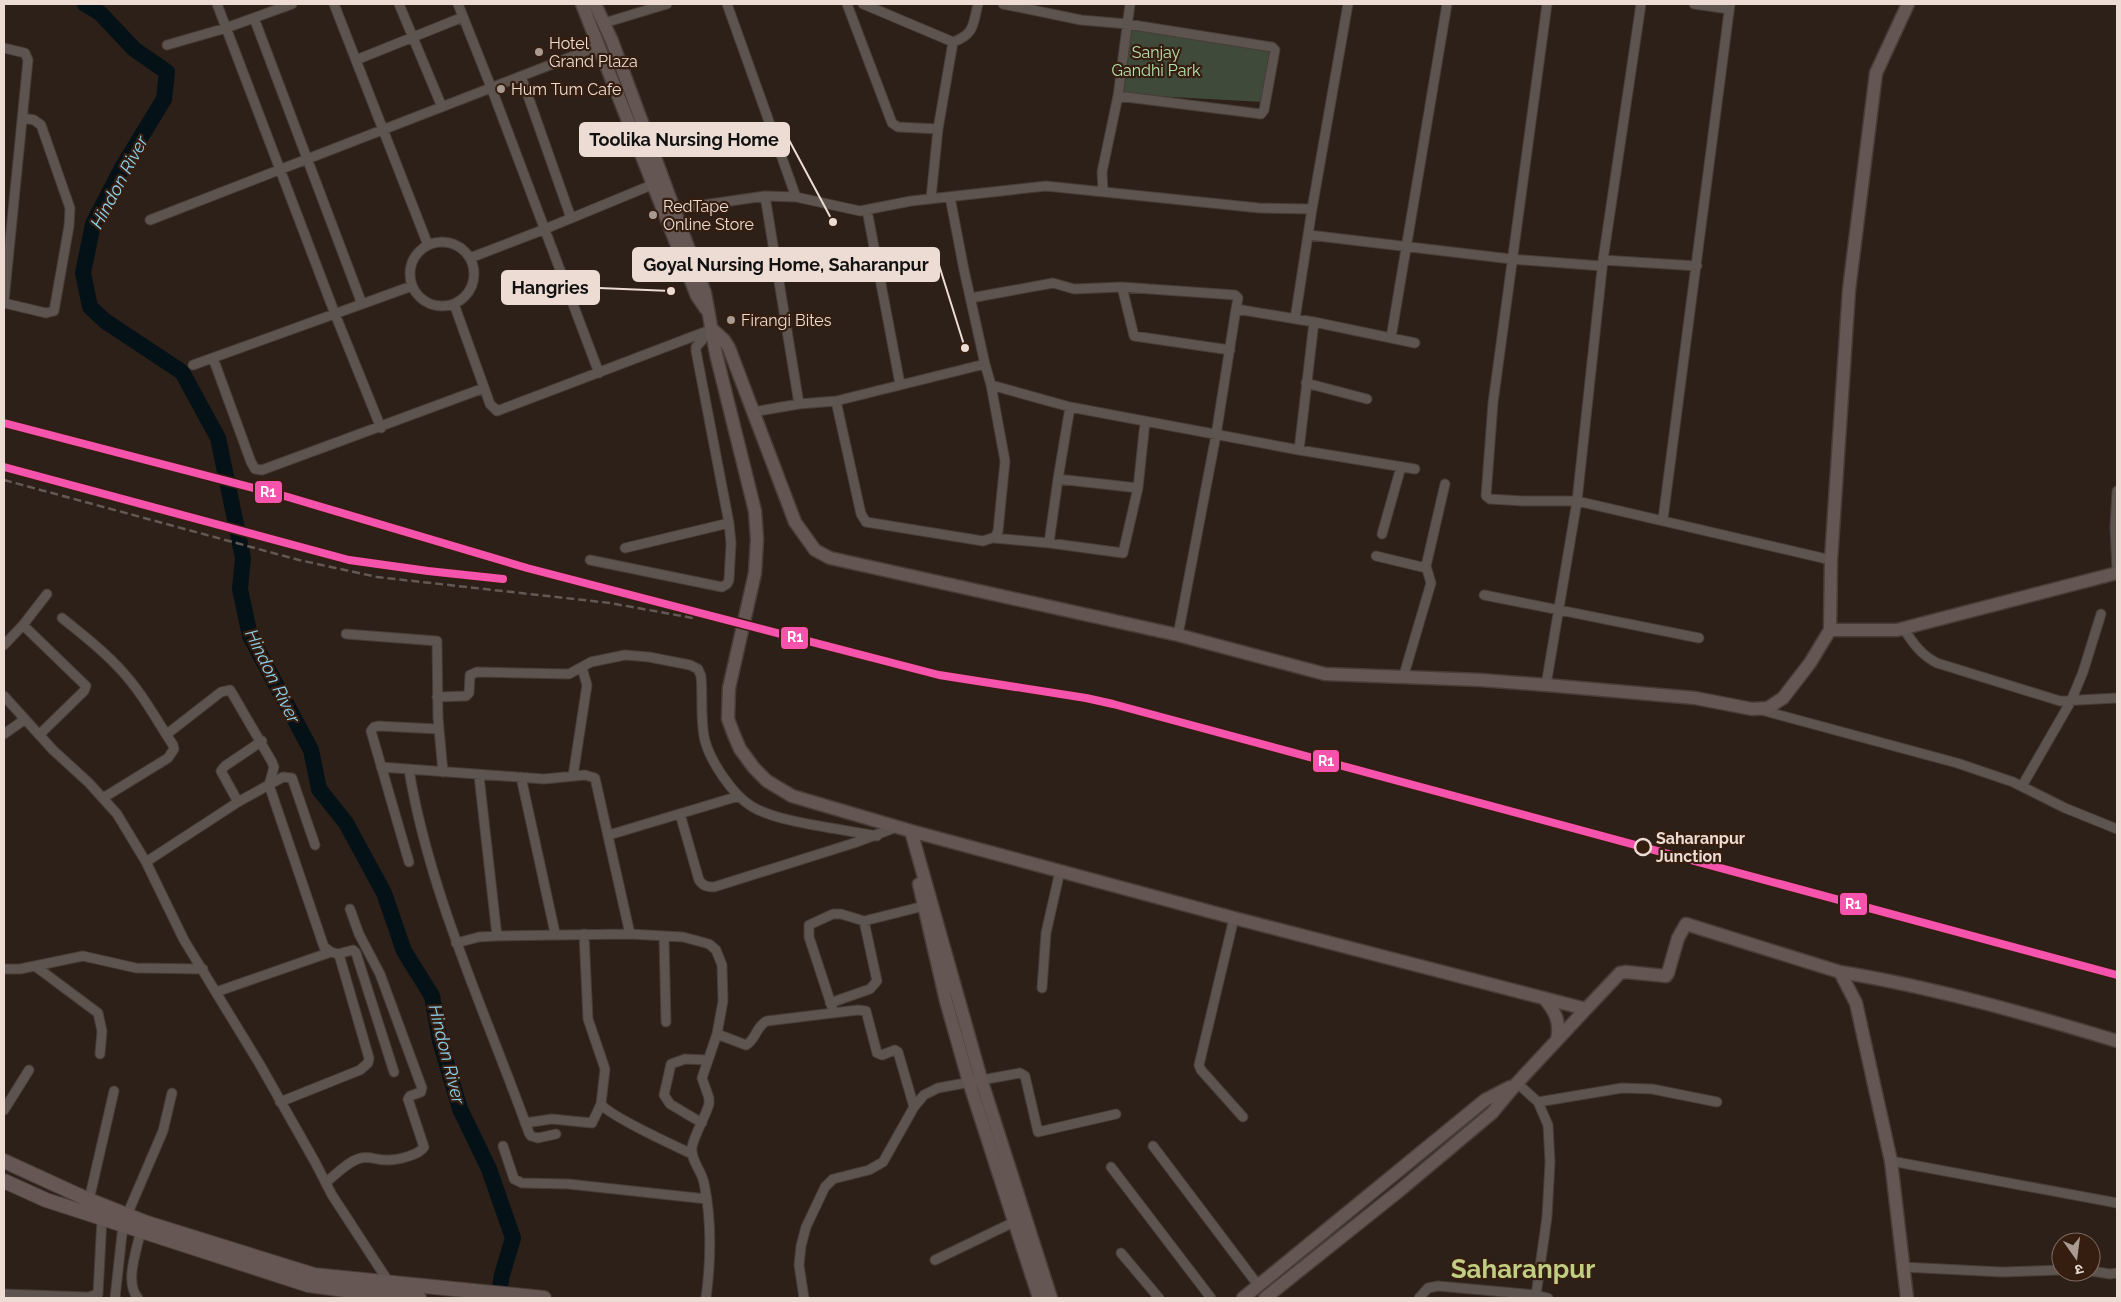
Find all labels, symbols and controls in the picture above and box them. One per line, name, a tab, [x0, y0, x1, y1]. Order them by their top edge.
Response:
place label: Hotel Grand Plaza	[549, 34, 638, 71]
park label: Sanjay Gandhi Park	[1111, 43, 1201, 80]
marker: Hotel Grand Plaza	[533, 46, 545, 58]
place label: Hum Tum Cafe	[511, 80, 621, 99]
marker: Hum Tum Cafe	[495, 83, 507, 95]
callout: Toolika Nursing Home	[580, 123, 789, 156]
text: Toolika Nursing Home	[589, 129, 779, 150]
water label: Hindon River	[86, 131, 153, 232]
place label: RedTape Online Store	[663, 197, 754, 234]
marker: RedTape Online Store	[647, 209, 659, 221]
callout: Goyal Nursing Home, Saharanpur	[633, 248, 939, 281]
text: Goyal Nursing Home, Saharanpur	[643, 254, 929, 275]
callout: Hangries	[502, 271, 599, 304]
text: Hangries	[511, 277, 589, 298]
place label: Firangi Bites	[741, 311, 832, 330]
marker: Firangi Bites	[725, 314, 737, 326]
line badge: R1	[254, 480, 283, 504]
text: R1	[260, 484, 276, 500]
water label: Hindon River	[241, 626, 305, 727]
line badge: R1	[780, 626, 809, 650]
text: R1	[787, 629, 803, 645]
line badge: R1	[1312, 749, 1340, 773]
text: R1	[1318, 753, 1334, 769]
place label: Saharanpur Junction	[1656, 829, 1745, 866]
marker: Saharanpur Junction	[1634, 838, 1652, 856]
line badge: R1	[1839, 892, 1868, 916]
text: R1	[1845, 896, 1861, 912]
water label: Hindon River	[424, 1002, 470, 1107]
north arrow	[2051, 1232, 2101, 1282]
district label: Saharanpur	[1451, 1254, 1595, 1284]
text: उ	[2072, 1261, 2085, 1279]

